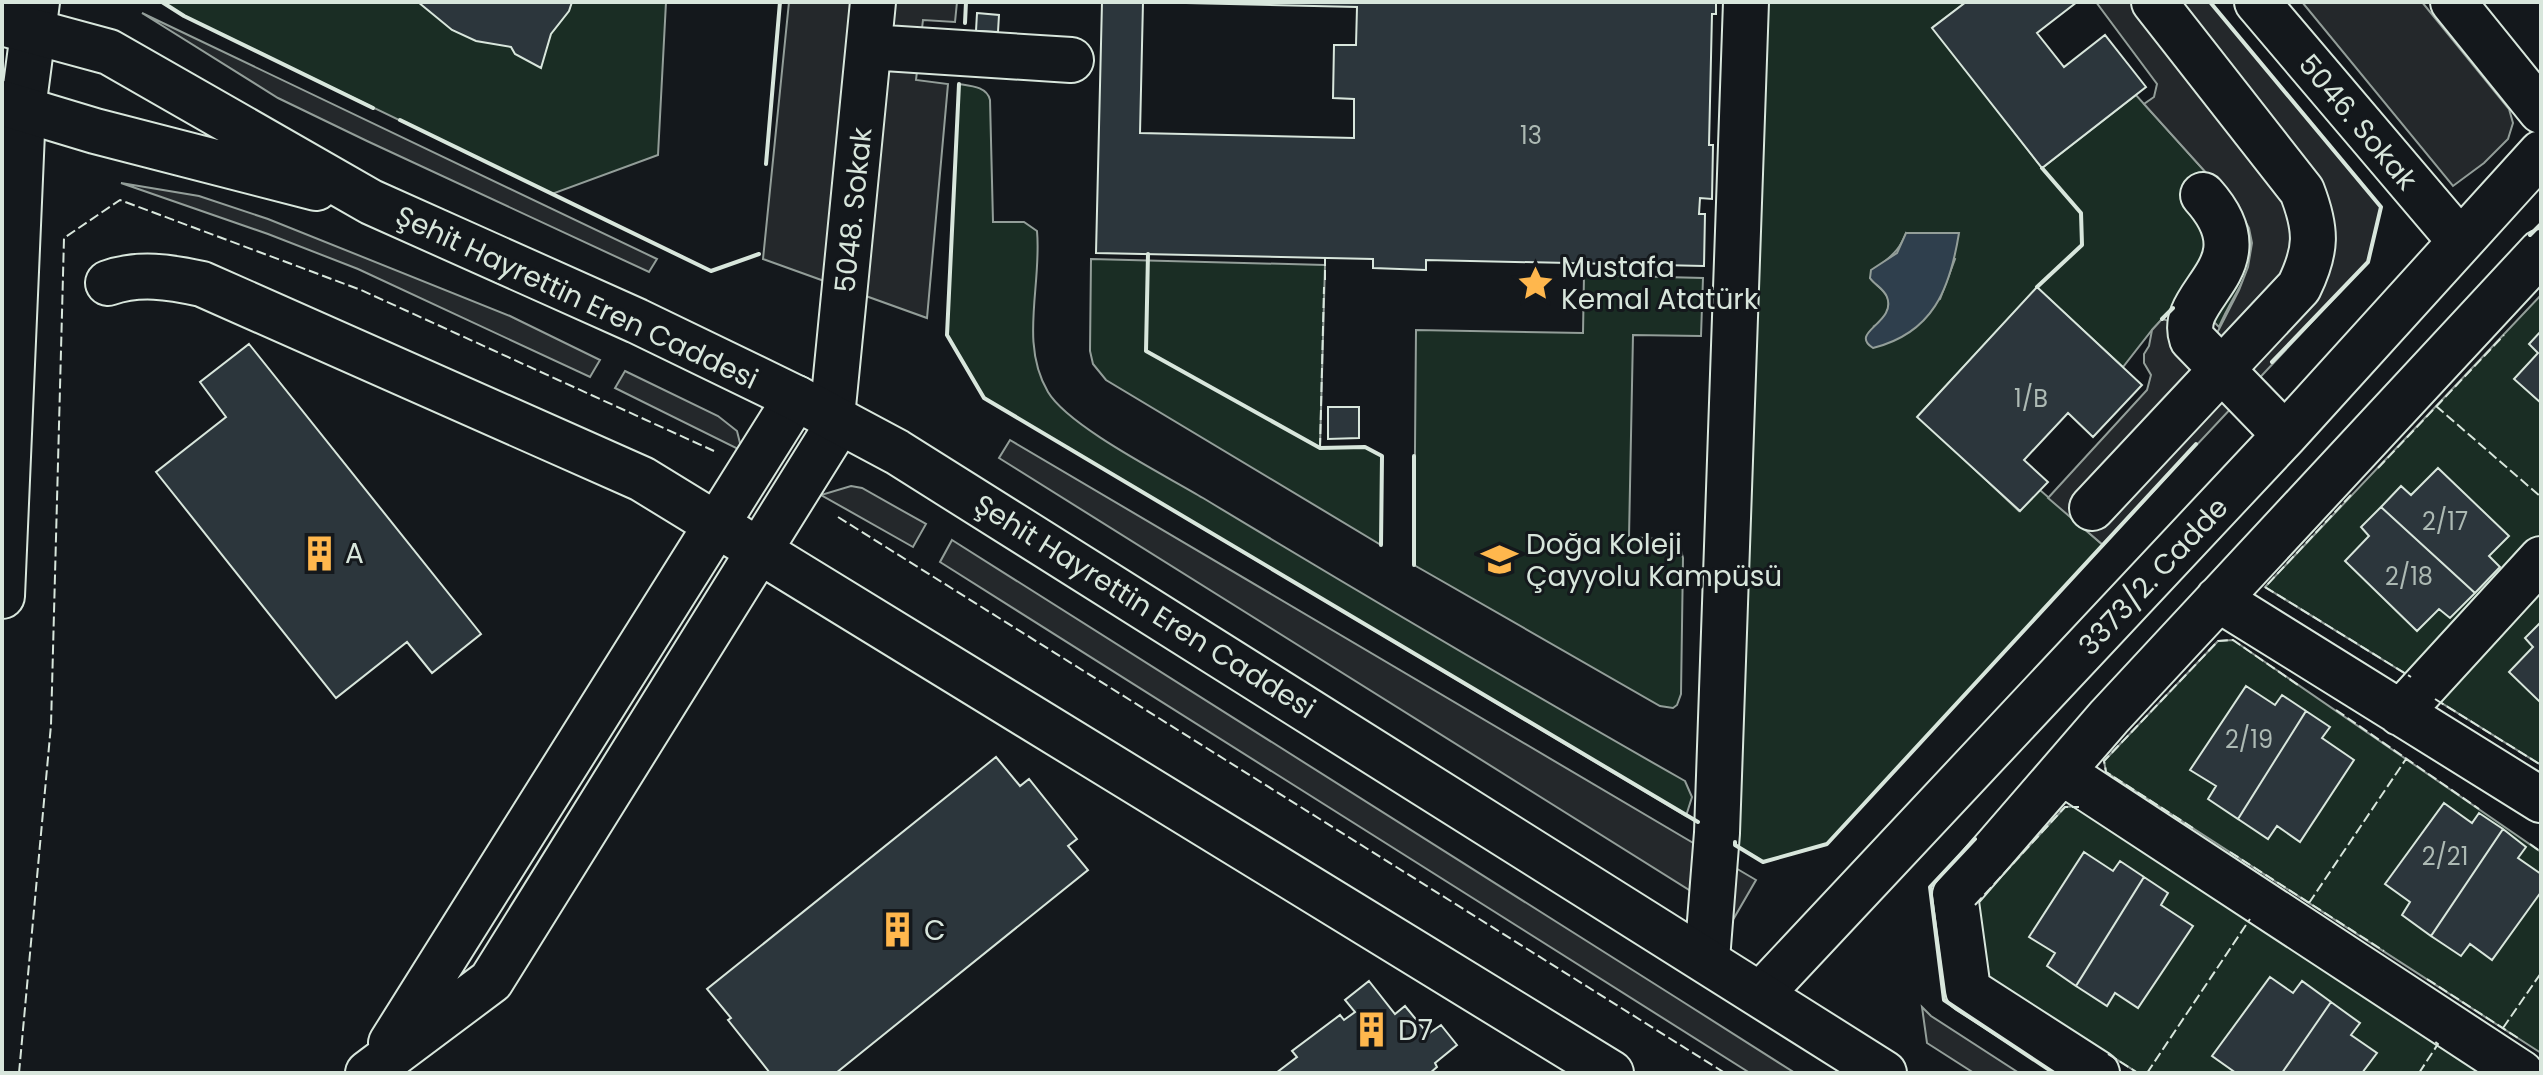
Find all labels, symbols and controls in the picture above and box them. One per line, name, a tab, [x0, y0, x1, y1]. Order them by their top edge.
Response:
street label: 5046. Sokak	[2289, 46, 2426, 199]
house number: 13	[1520, 119, 1542, 152]
street label: 5048. Sokak	[825, 125, 882, 295]
street label: Şehit Hayrettin Eren Caddesi	[389, 196, 764, 399]
place label: Mustafa Kemal Atatürk	[1561, 248, 1759, 319]
place icon: Mustafa Kemal Atatürk	[1516, 264, 1554, 302]
house number: 1/B	[2014, 382, 2048, 415]
street label: Şehit Hayrettin Eren Caddesi	[967, 485, 1323, 728]
street label: 3373/2. Cadde	[2070, 489, 2237, 664]
house number: 2/17	[2422, 505, 2468, 538]
place label: Doğa Koleji Çayyolu Kampüsü	[1526, 525, 1782, 596]
building icon: A	[300, 534, 338, 572]
place label: A	[345, 534, 364, 573]
school or university icon: Doğa Koleji Çayyolu Kampüsü	[1481, 541, 1519, 579]
house number: 2/18	[2385, 560, 2433, 593]
house number: 2/19	[2225, 723, 2273, 756]
house number: 2/21	[2422, 840, 2468, 873]
building icon: C	[879, 911, 917, 949]
place label: C	[924, 911, 946, 950]
building icon: D7	[1353, 1011, 1391, 1049]
place label: D7	[1398, 1011, 1433, 1050]

